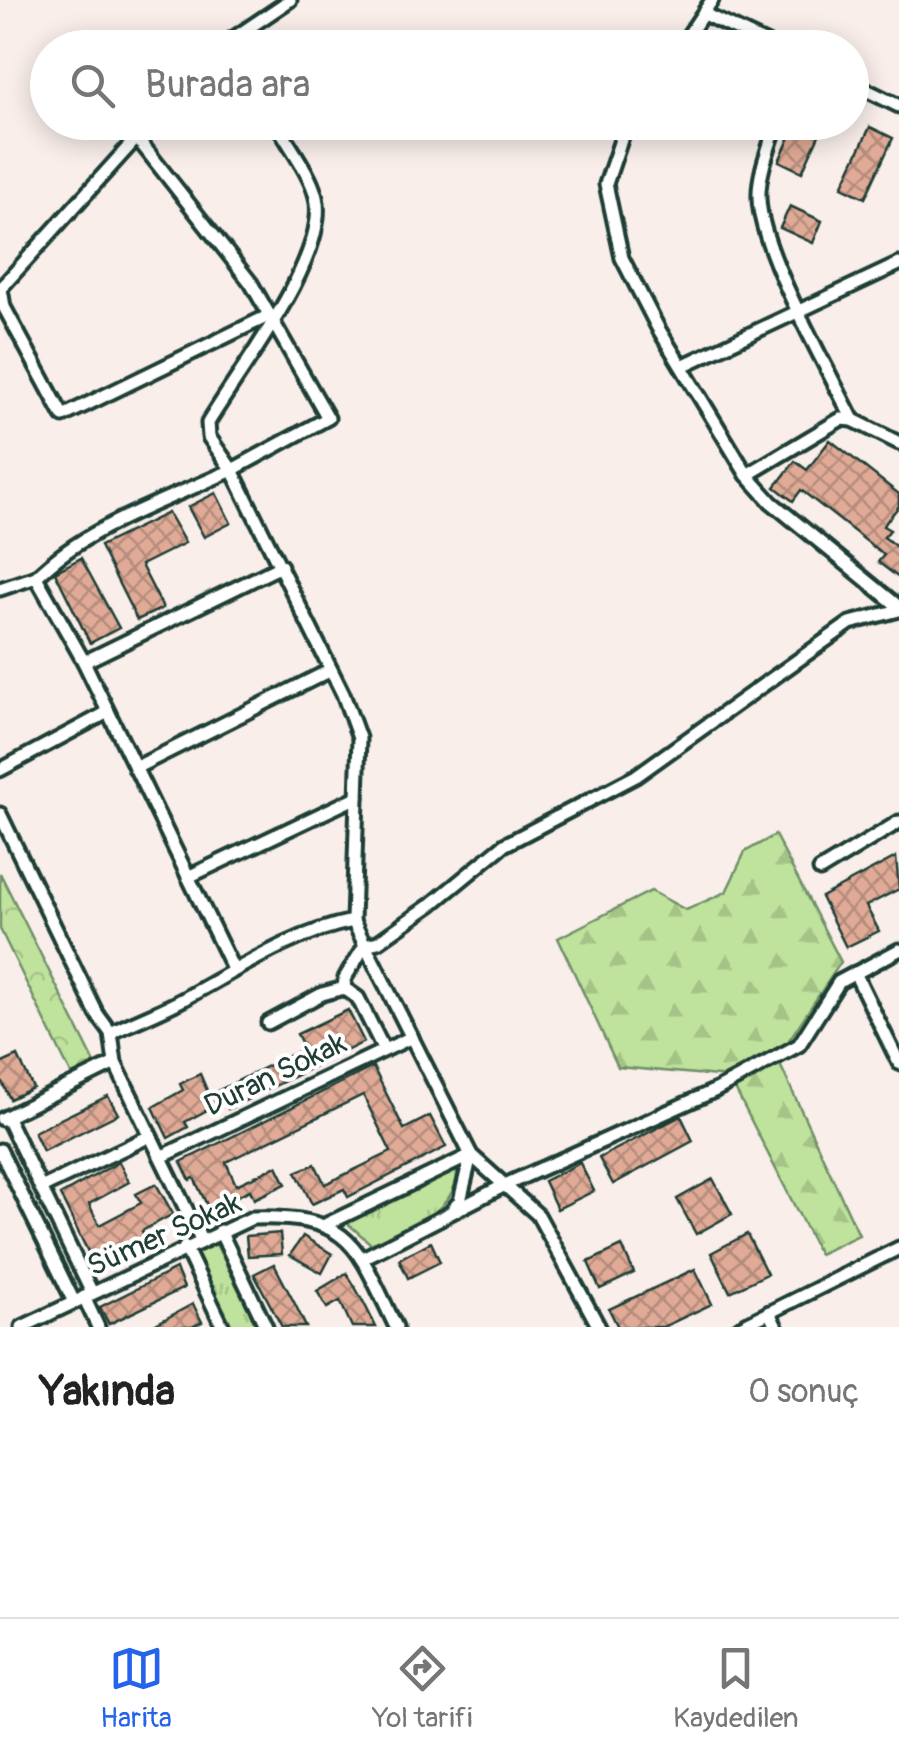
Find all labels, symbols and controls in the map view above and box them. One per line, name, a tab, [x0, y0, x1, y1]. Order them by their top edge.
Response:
search box	[30, 30, 869, 140]
icon: search	[65, 58, 120, 113]
text: Burada ara	[145, 61, 310, 109]
street label: Duran Sokak	[198, 1024, 353, 1125]
street label: Sümer Sokak	[82, 1184, 247, 1285]
text: Yakında	[40, 1366, 175, 1418]
text: 0 sonuç	[748, 1372, 859, 1412]
tab: Harita	[100, 1641, 172, 1736]
tab: Yol tarifi	[372, 1641, 472, 1736]
tab: Kaydedilen	[673, 1641, 799, 1736]

